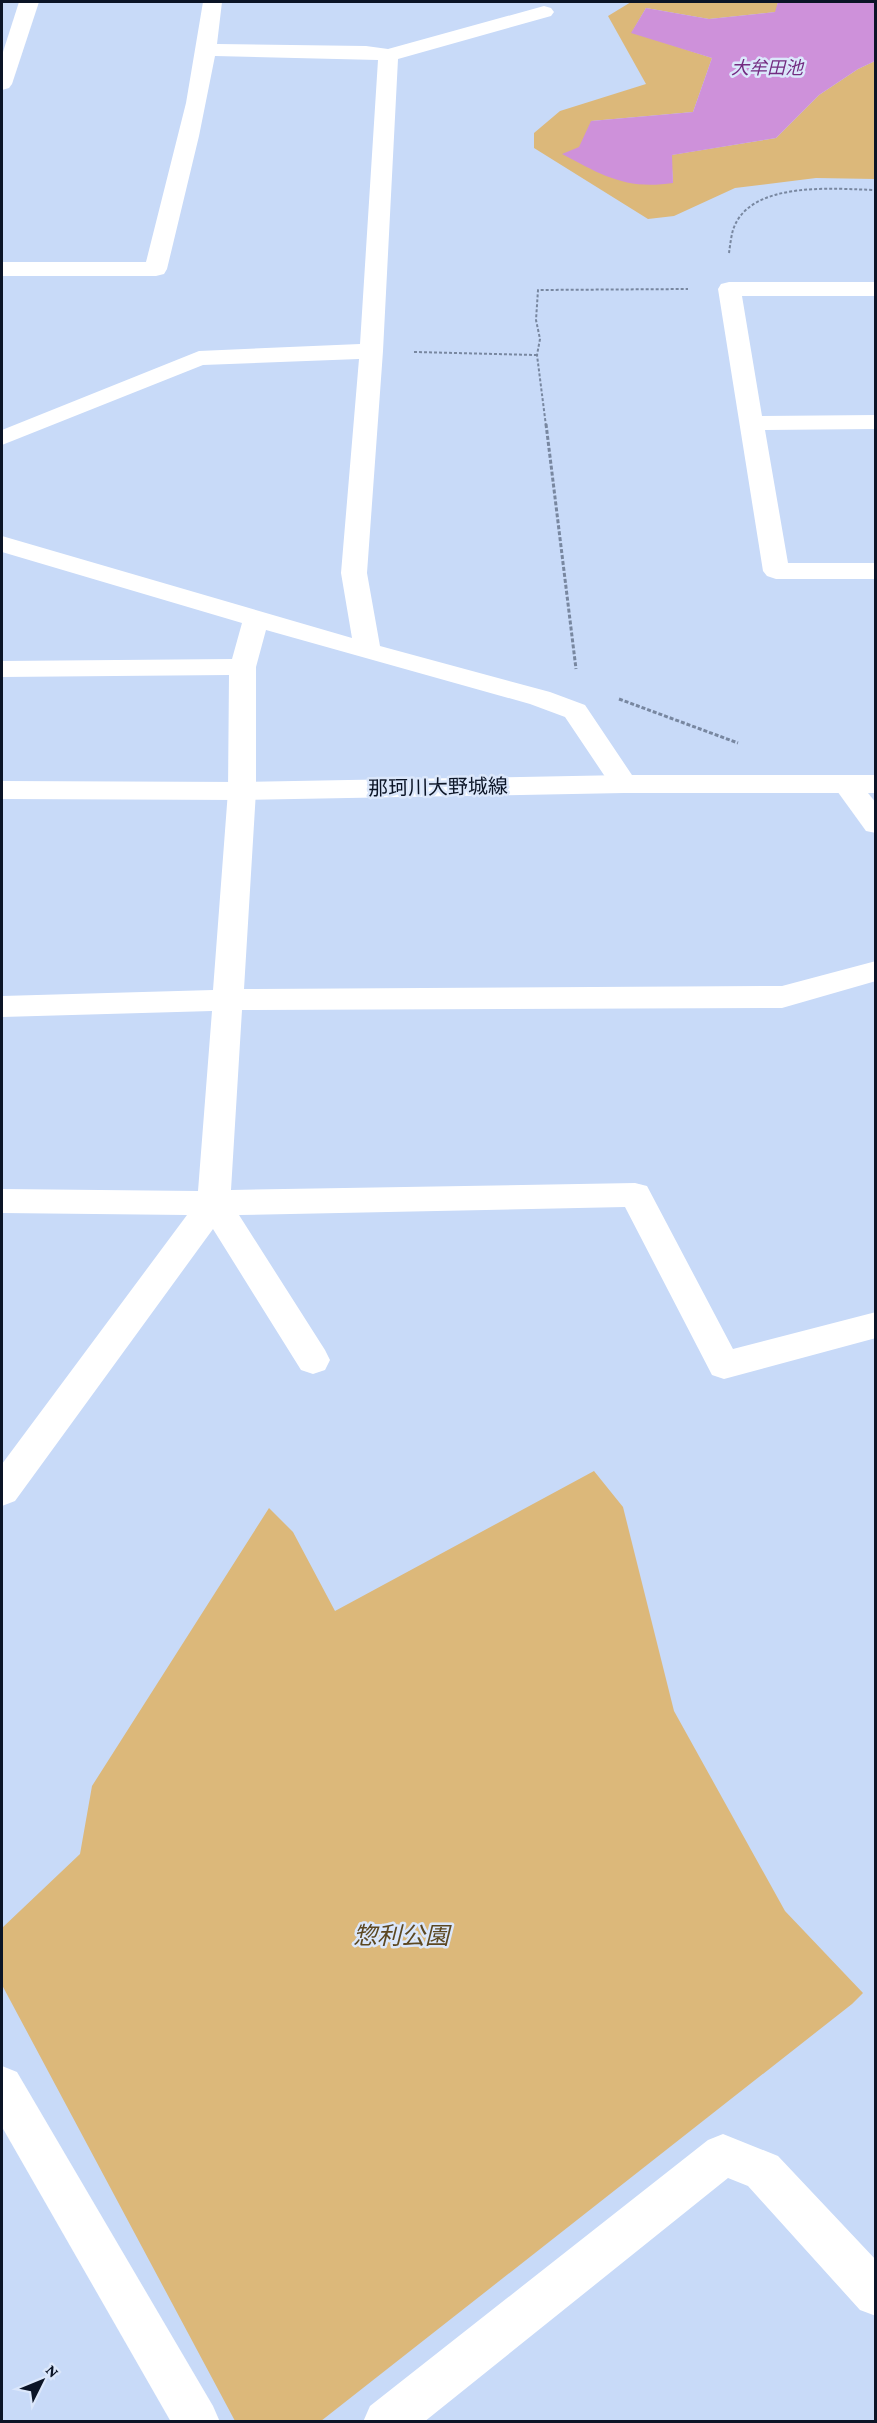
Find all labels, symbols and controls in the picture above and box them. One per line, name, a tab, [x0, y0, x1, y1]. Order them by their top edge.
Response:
water label: 大牟田池	[731, 58, 805, 78]
street label: 那珂川大野城線	[368, 775, 508, 799]
park label: 惣利公園	[353, 1922, 452, 1949]
north arrow	[12, 2351, 72, 2411]
text: N	[43, 2361, 63, 2381]

